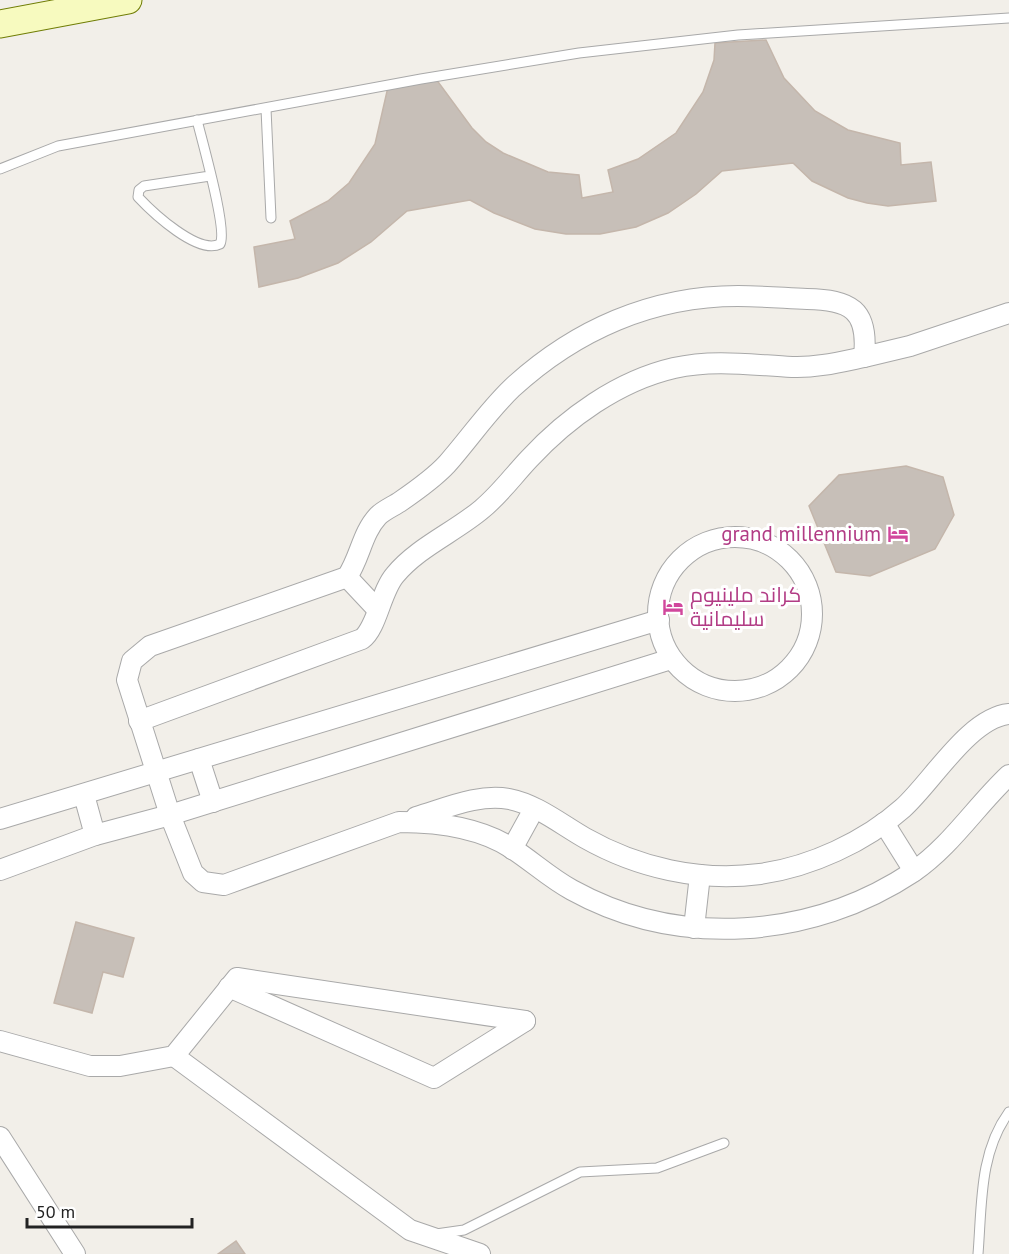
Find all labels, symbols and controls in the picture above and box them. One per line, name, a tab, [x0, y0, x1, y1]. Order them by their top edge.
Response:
place label: grand millennium	[721, 520, 881, 547]
hotel icon: grand millennium	[886, 522, 910, 546]
place label: كراند ملينيوم سليمانية	[690, 581, 801, 632]
hotel icon: كراند ملينيوم سليمانية	[661, 595, 685, 619]
scale bar	[27, 1191, 192, 1229]
text: 50 m	[36, 1200, 75, 1223]

